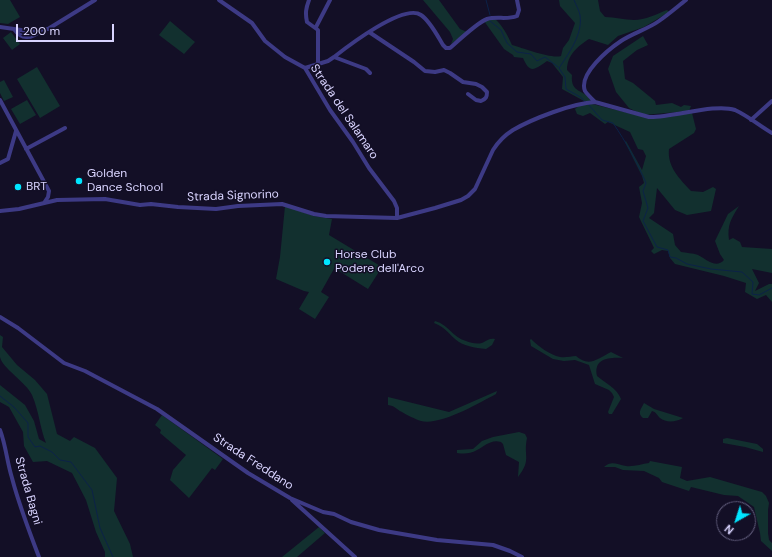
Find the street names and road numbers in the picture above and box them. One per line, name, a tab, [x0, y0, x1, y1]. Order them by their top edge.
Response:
street label: Strada del Salamaro	[307, 62, 381, 162]
street label: Strada Signorino	[187, 187, 279, 205]
street label: Strada Freddano	[210, 431, 296, 493]
street label: Strada Bagni	[11, 455, 45, 527]

